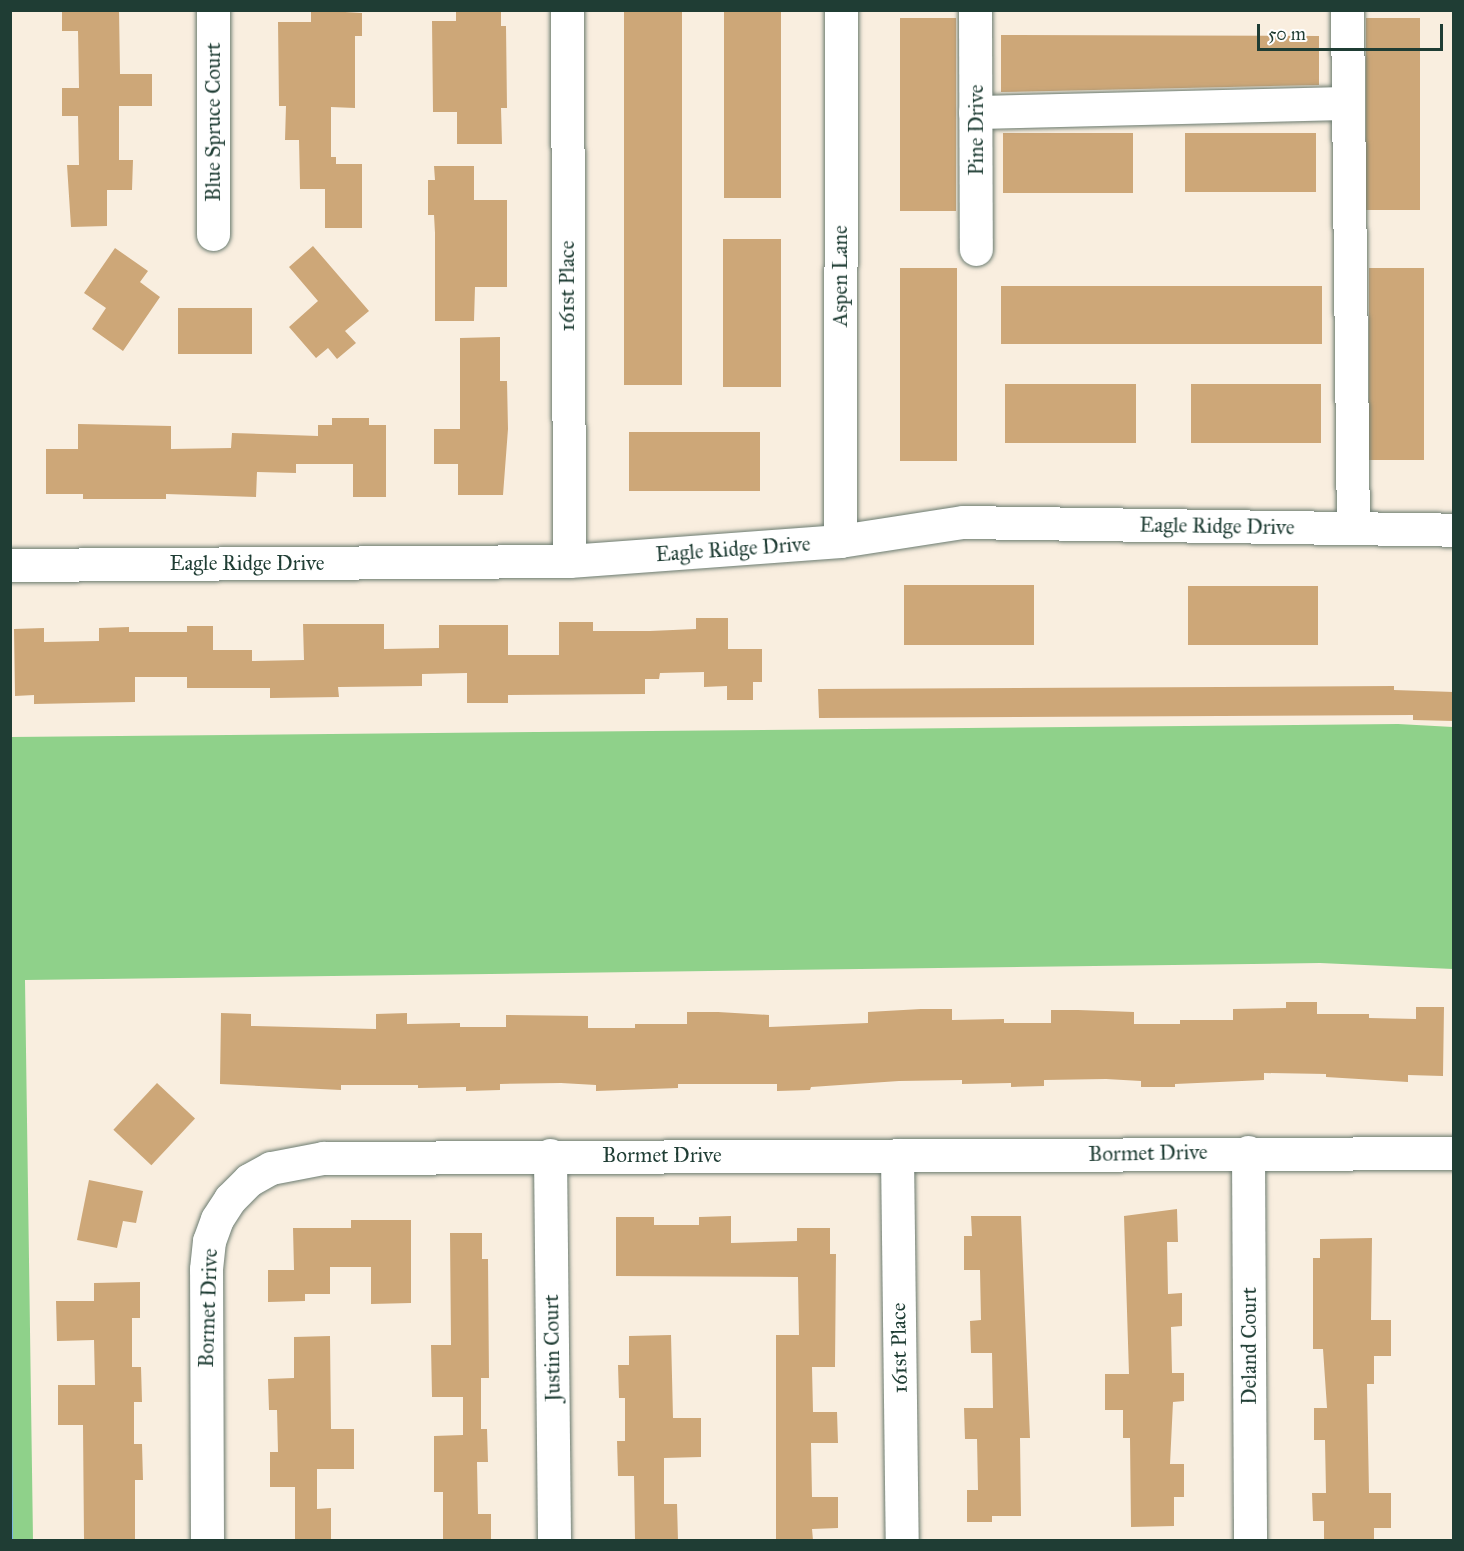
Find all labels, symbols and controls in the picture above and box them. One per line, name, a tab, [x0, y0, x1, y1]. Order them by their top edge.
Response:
scale bar	[1260, 12, 1446, 50]
text: 50 m	[1268, 23, 1306, 45]
street label: Blue Spruce Court	[200, 42, 226, 202]
street label: Pine Drive	[963, 85, 989, 175]
street label: Aspen Lane	[827, 225, 853, 327]
street label: 161st Place	[554, 241, 580, 331]
street label: Eagle Ridge Drive	[1139, 512, 1295, 540]
street label: Eagle Ridge Drive	[655, 531, 811, 567]
street label: Eagle Ridge Drive	[169, 550, 325, 576]
street label: Bormet Drive	[1088, 1139, 1208, 1167]
street label: Bormet Drive	[602, 1142, 722, 1168]
street label: Bormet Drive	[193, 1248, 223, 1368]
street label: Deland Court	[1236, 1287, 1262, 1405]
street label: Justin Court	[538, 1294, 566, 1402]
street label: 161st Place	[886, 1302, 912, 1394]

